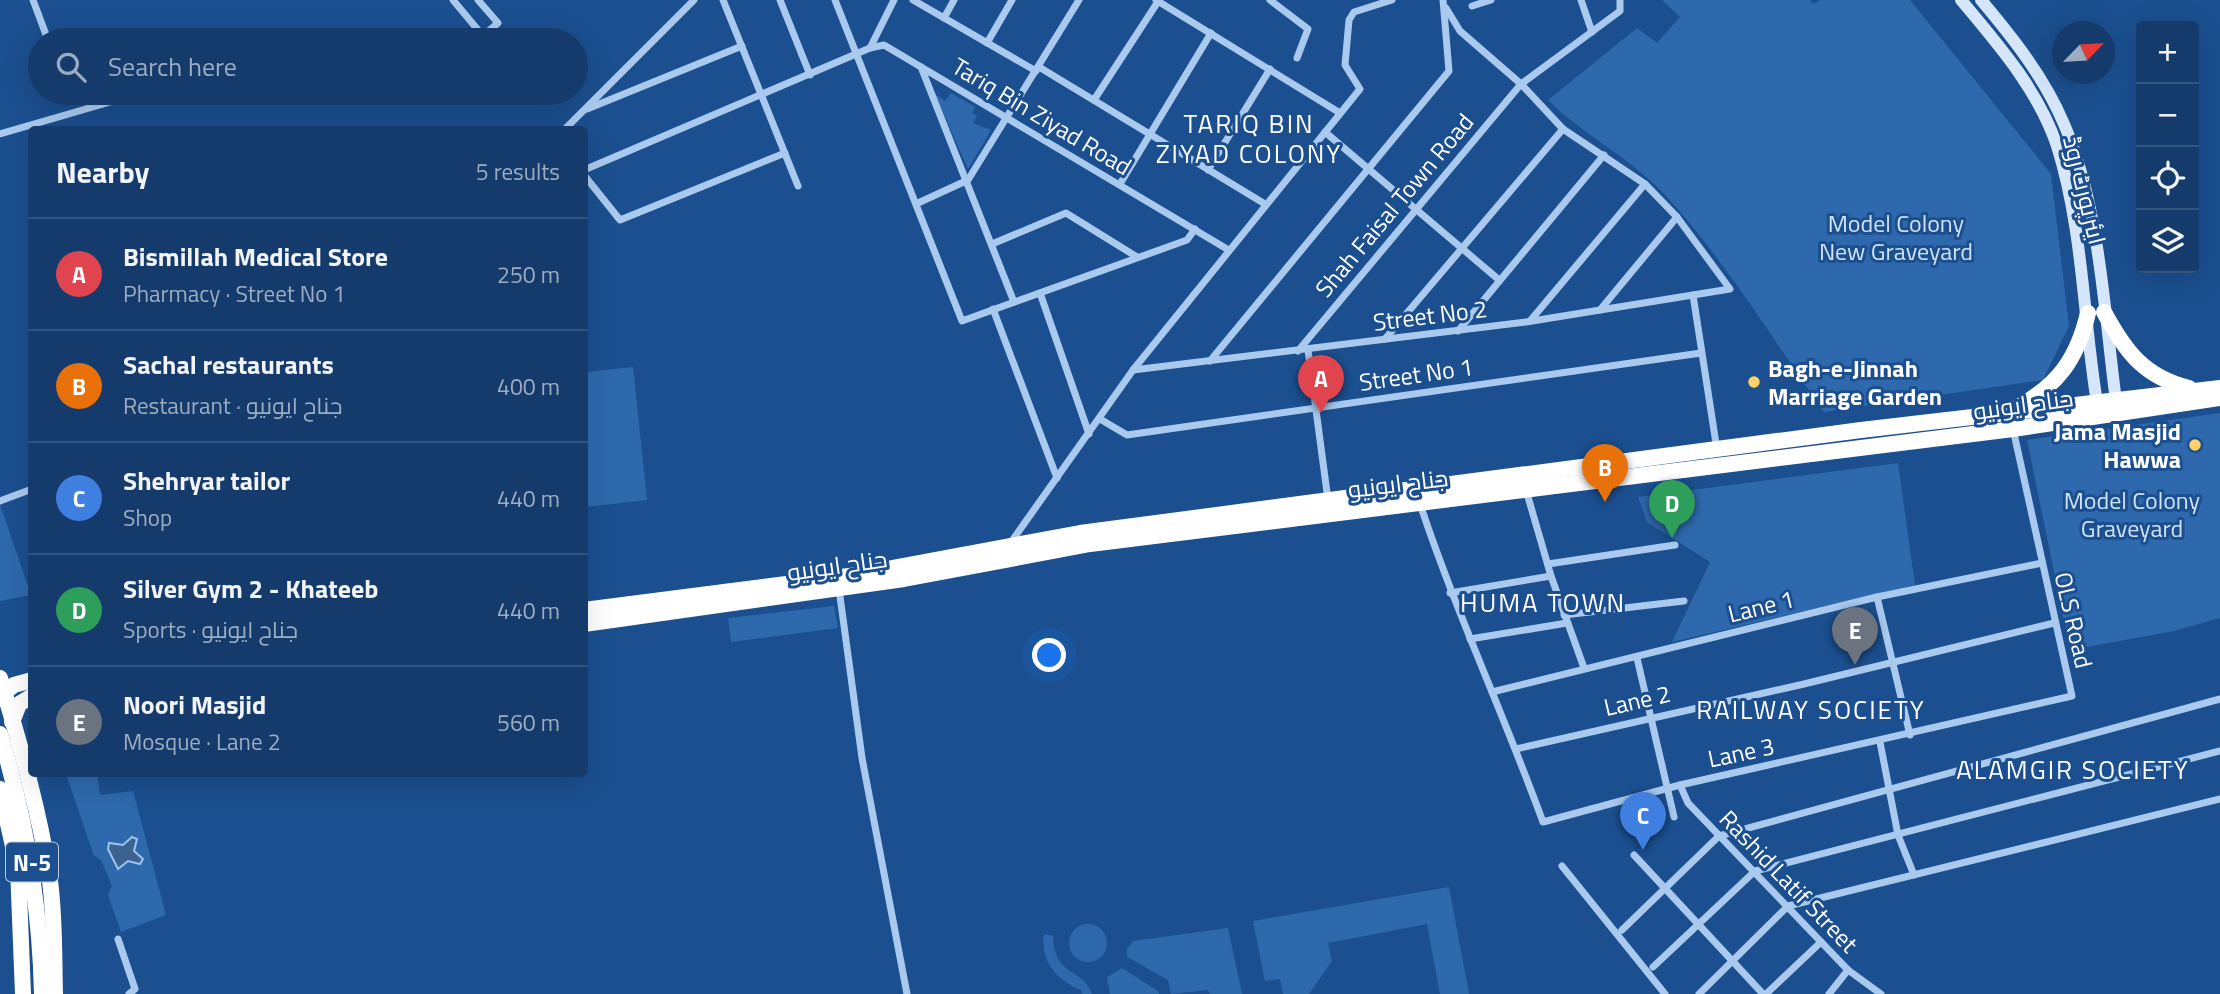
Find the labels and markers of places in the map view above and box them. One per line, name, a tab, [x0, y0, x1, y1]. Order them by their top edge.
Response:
place label: Bagh-e-Jinnah Marriage Garden	[1768, 350, 1942, 414]
pin: A	[1298, 355, 1344, 413]
marker: Bagh-e-Jinnah Marriage Garden	[1746, 374, 1762, 390]
place label: Jama Masjid Hawwa	[2054, 413, 2181, 477]
marker: Jama Masjid Hawwa	[2187, 437, 2203, 453]
pin: B	[1582, 444, 1628, 502]
pin: D	[1649, 480, 1695, 538]
pin: E	[1832, 607, 1878, 665]
pin: C	[1620, 792, 1666, 850]

